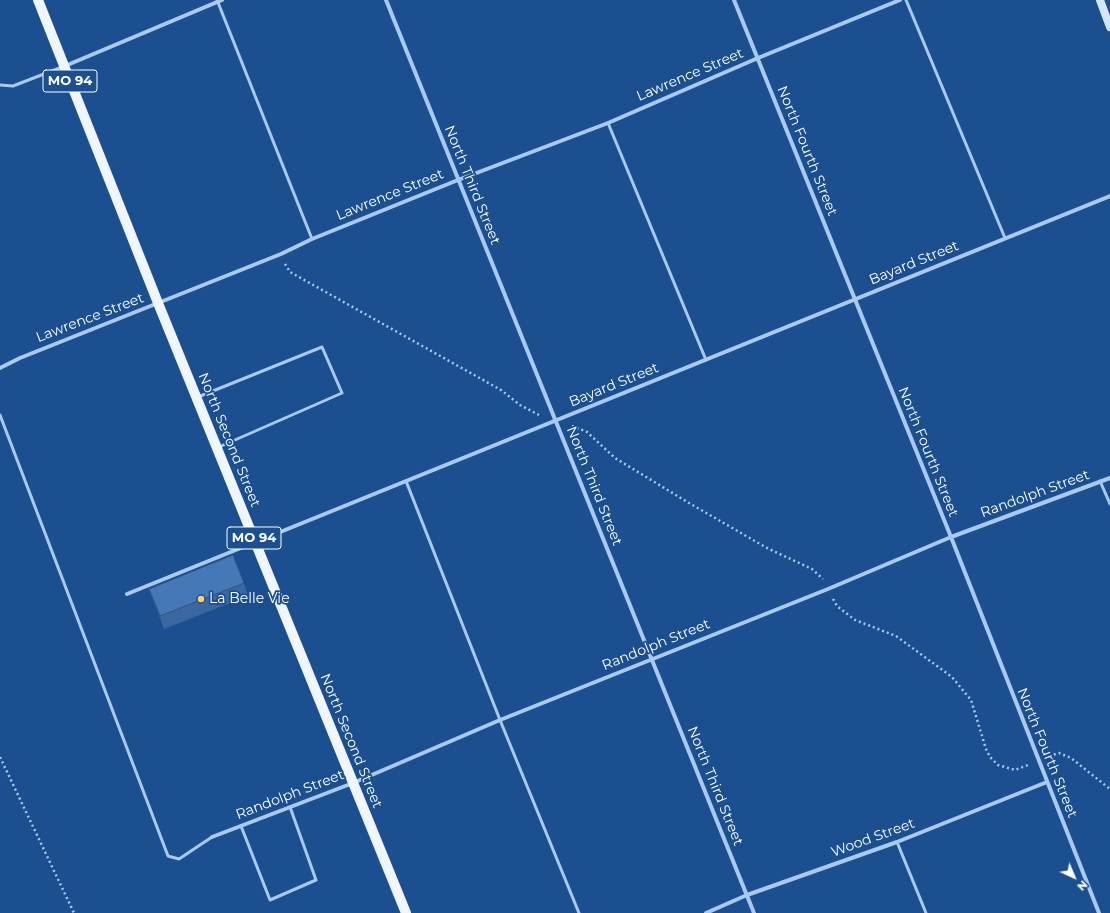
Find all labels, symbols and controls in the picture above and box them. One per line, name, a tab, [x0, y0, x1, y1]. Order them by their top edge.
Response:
street label: Lawrence Street	[634, 45, 746, 105]
road number: MO 94	[43, 70, 97, 92]
street label: North Fourth Street	[773, 84, 841, 218]
street label: North Third Street	[440, 123, 504, 247]
street label: Lawrence Street	[334, 166, 446, 224]
street label: Bayard Street	[867, 237, 961, 289]
street label: Lawrence Street	[34, 290, 146, 346]
street label: Bayard Street	[567, 359, 661, 411]
street label: North Second Street	[194, 370, 264, 510]
street label: North Fourth Street	[894, 385, 962, 519]
street label: North Third Street	[562, 424, 626, 548]
street label: Randolph Street	[978, 466, 1092, 522]
road number: MO 94	[227, 527, 281, 549]
place label: La Belle Vie	[209, 591, 290, 607]
marker: La Belle Vie	[196, 594, 206, 604]
street label: Randolph Street	[600, 616, 712, 674]
street label: North Second Street	[316, 671, 386, 811]
street label: North Fourth Street	[1013, 686, 1081, 820]
street label: North Third Street	[683, 724, 747, 848]
street label: Randolph Street	[233, 767, 347, 823]
street label: Wood Street	[829, 815, 917, 861]
north arrow	[1054, 857, 1094, 897]
text: N	[1074, 878, 1090, 894]

